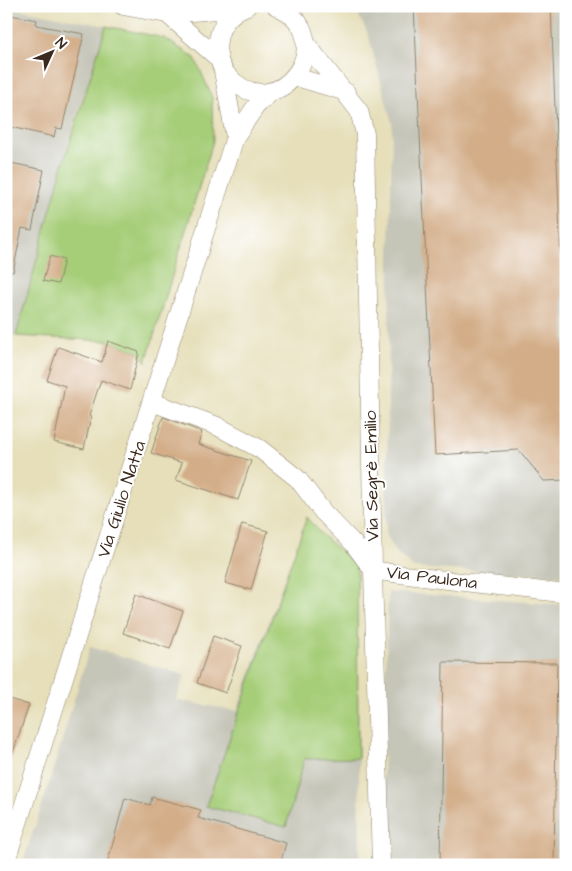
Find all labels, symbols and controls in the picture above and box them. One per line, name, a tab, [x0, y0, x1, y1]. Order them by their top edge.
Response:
north arrow	[28, 28, 78, 78]
text: N	[50, 34, 71, 54]
street label: Via Segrè Emilio	[358, 410, 386, 542]
street label: Via Giulio Natta	[91, 437, 152, 561]
street label: Via Paulona	[385, 560, 479, 595]

